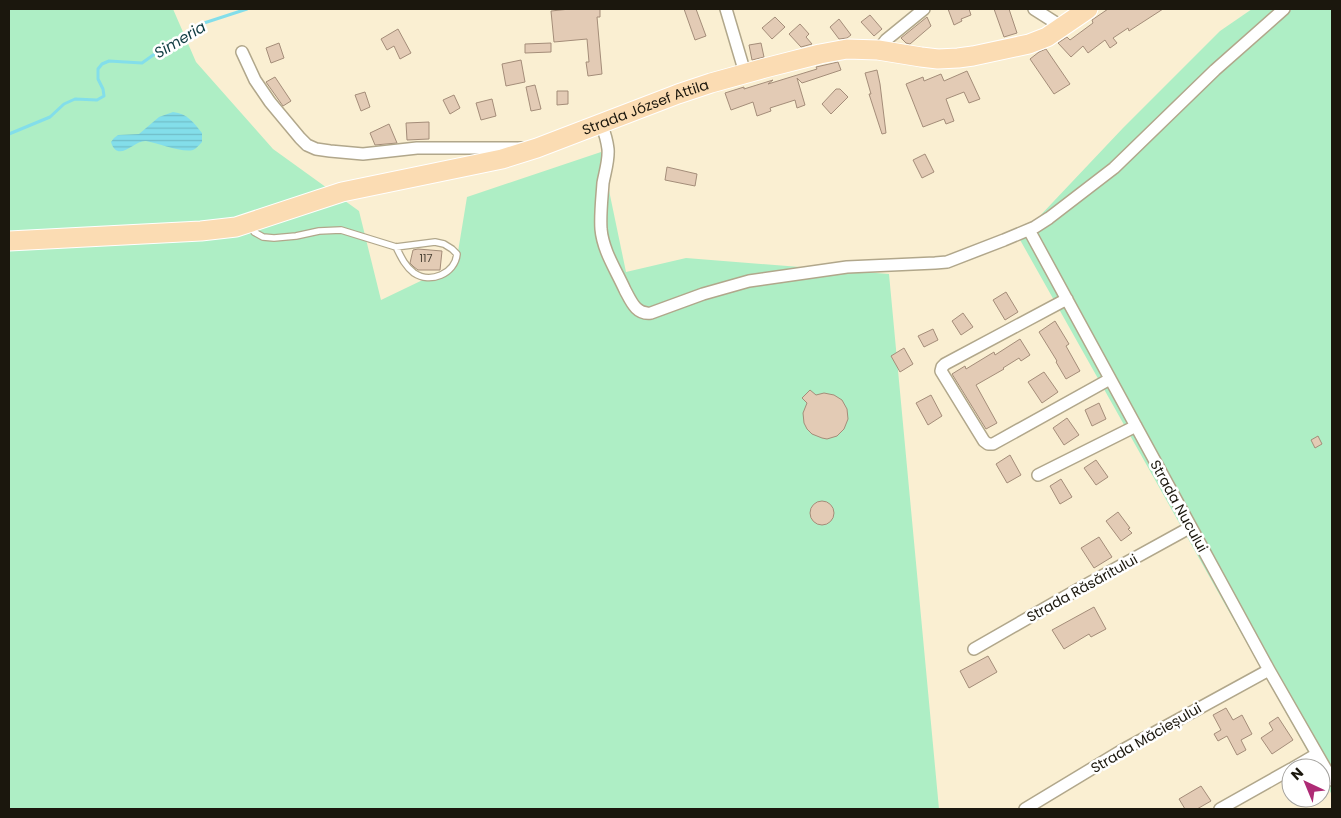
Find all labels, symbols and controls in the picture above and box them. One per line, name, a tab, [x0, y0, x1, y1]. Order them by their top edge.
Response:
water label: Simeria	[150, 16, 209, 63]
street label: Strada József Attila	[579, 74, 711, 140]
house number: 117	[419, 250, 433, 266]
street label: Strada Nucului	[1145, 456, 1213, 556]
street label: Strada Răsăritului	[1023, 549, 1141, 627]
street label: Strada Măcieșului	[1087, 698, 1205, 778]
north arrow	[1281, 758, 1331, 808]
text: N	[1286, 763, 1308, 784]

